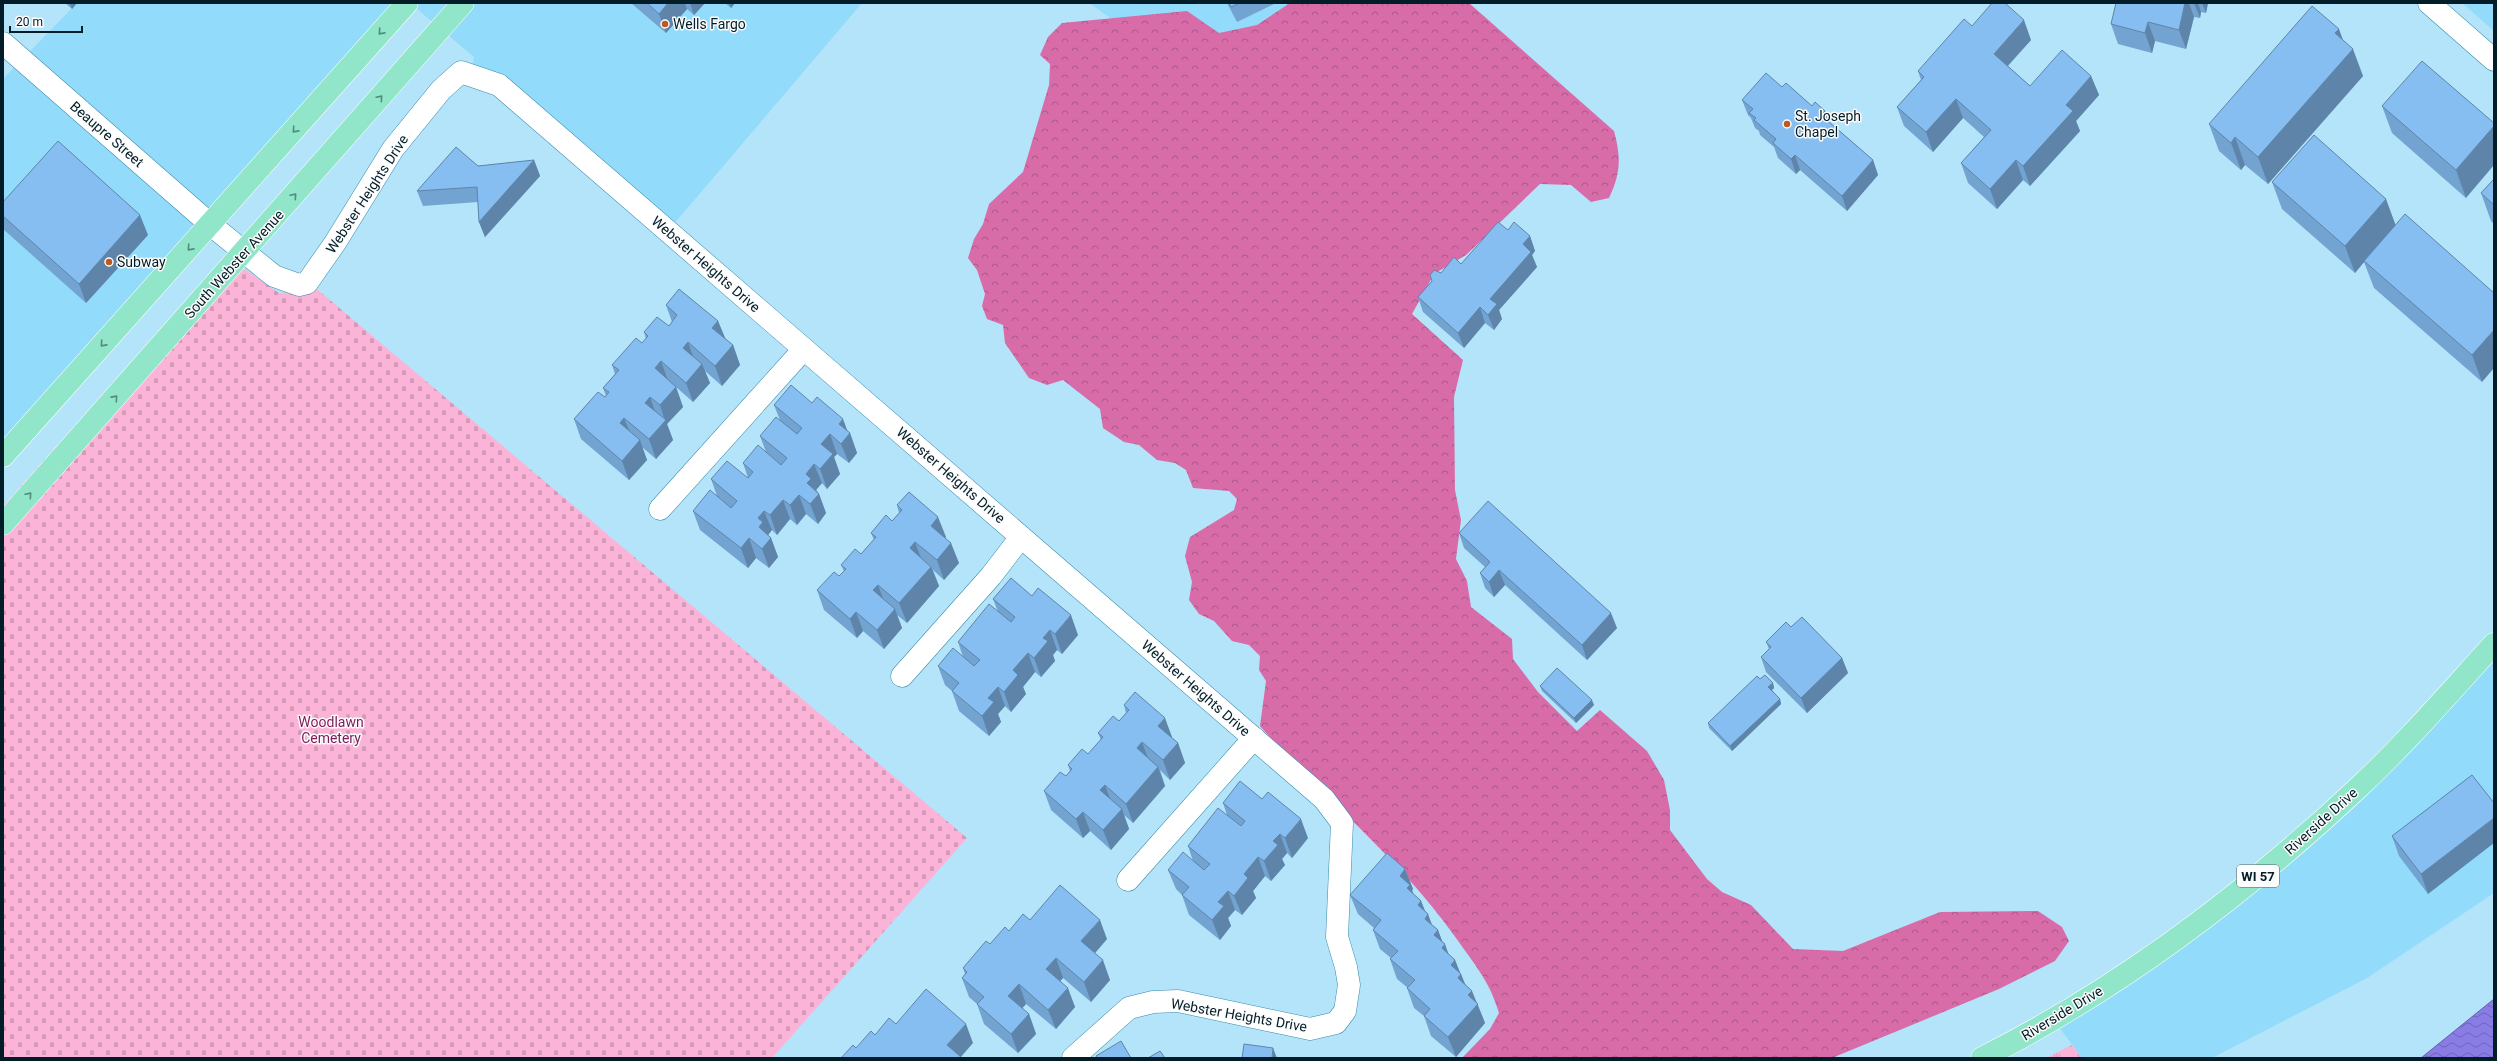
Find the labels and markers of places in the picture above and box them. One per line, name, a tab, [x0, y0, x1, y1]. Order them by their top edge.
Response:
place label: Wells Fargo	[673, 16, 746, 32]
marker: Wells Fargo	[660, 19, 670, 29]
place label: St. Joseph Chapel	[1795, 108, 1861, 140]
marker: St. Joseph Chapel	[1782, 119, 1792, 129]
place label: Subway	[117, 254, 166, 270]
marker: Subway	[104, 257, 114, 267]

